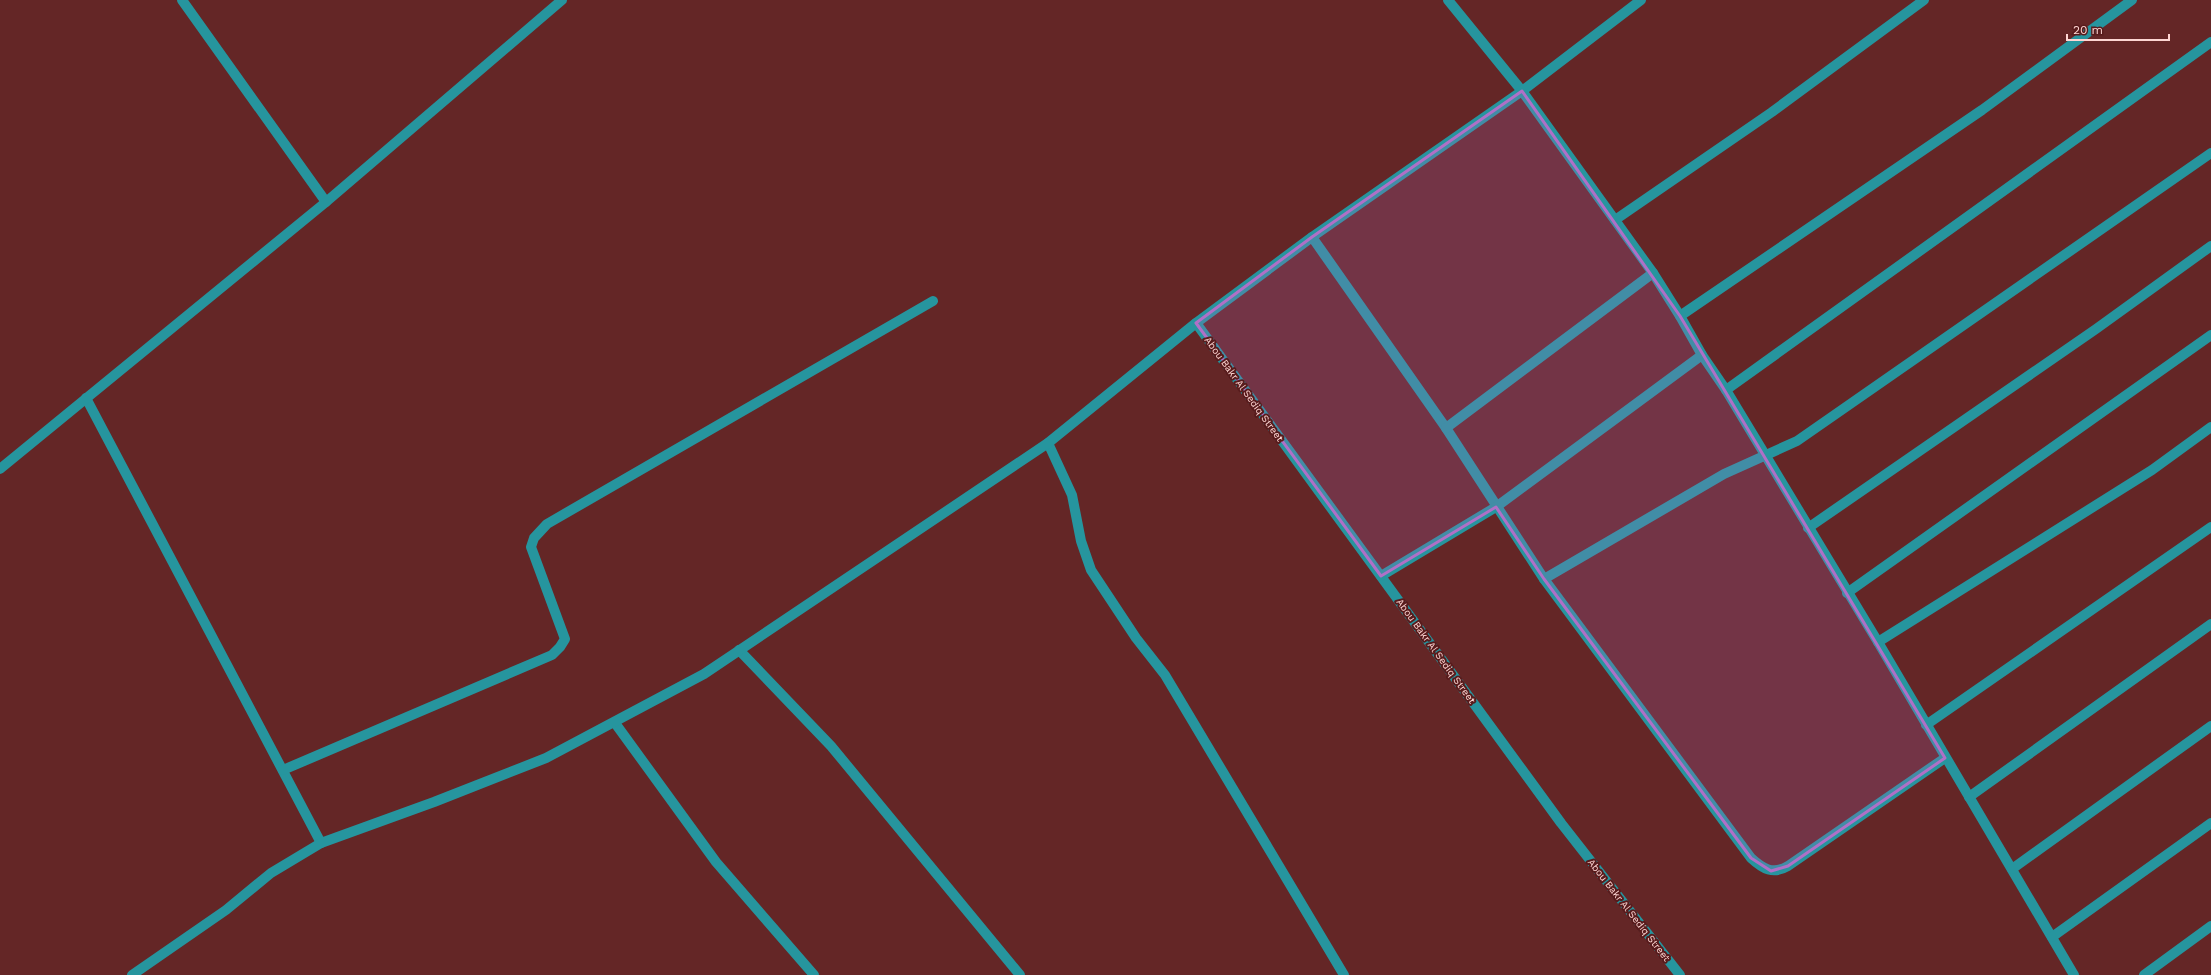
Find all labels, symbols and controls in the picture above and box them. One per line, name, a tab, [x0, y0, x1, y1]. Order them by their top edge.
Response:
scale bar	[2067, 16, 2169, 42]
text: 20 m	[2073, 23, 2103, 37]
street label: Abou Bakr Al Sediq Street	[1202, 334, 1286, 444]
street label: Abou Bakr Al Sediq Street	[1394, 596, 1478, 706]
street label: Abou Bakr Al Sediq Street	[1586, 857, 1673, 964]

